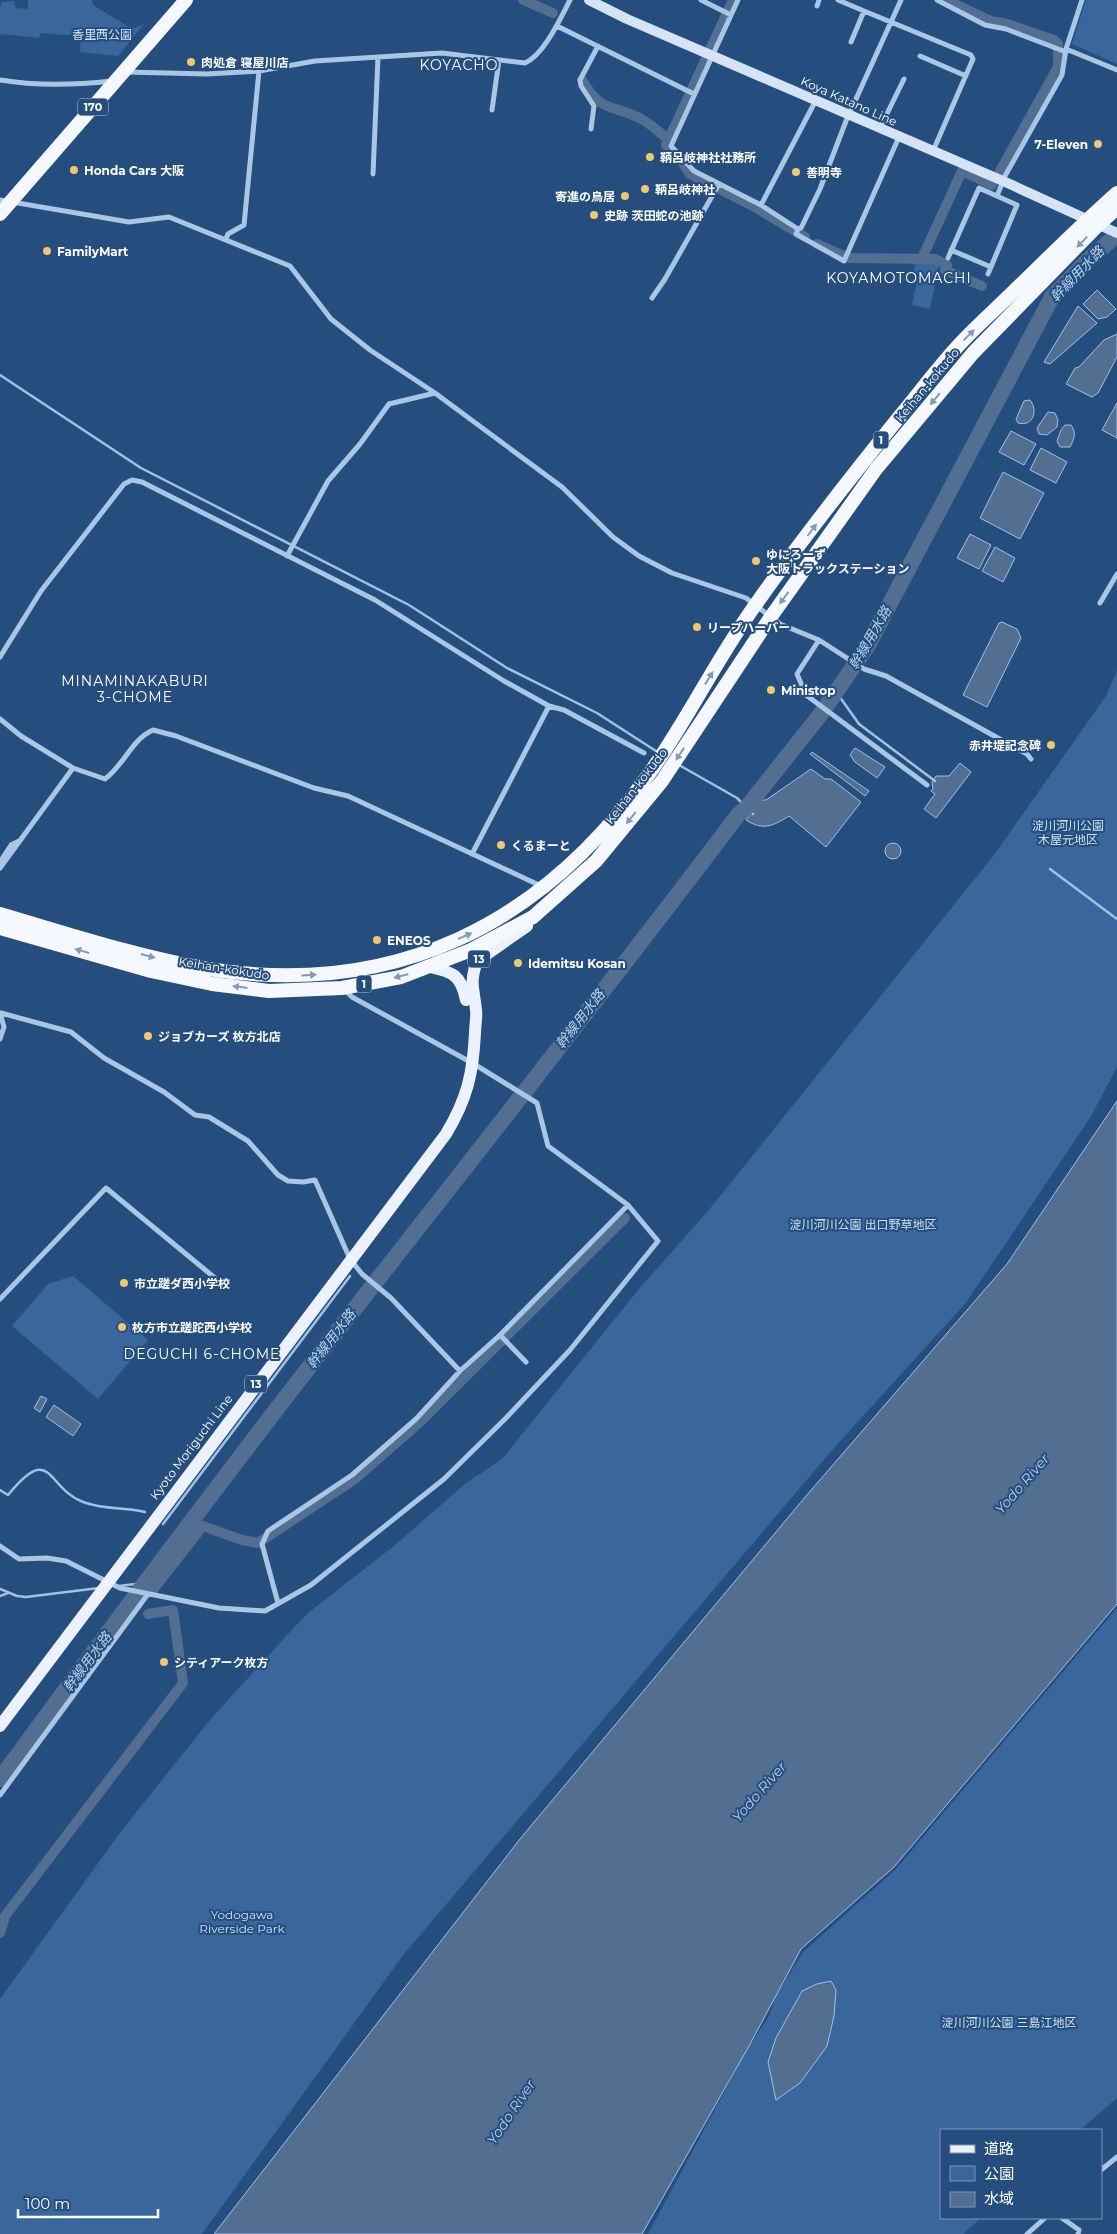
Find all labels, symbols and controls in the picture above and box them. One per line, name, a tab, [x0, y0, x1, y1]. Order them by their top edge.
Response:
park label: 香里西公園	[72, 27, 132, 42]
place label: 肉処倉 寝屋川店	[201, 55, 288, 70]
marker: 肉処倉 寝屋川店	[185, 56, 197, 68]
district label: KOYACHO	[420, 56, 498, 74]
street label: Koya Katano Line	[799, 73, 899, 129]
road number: 170	[78, 98, 108, 115]
place label: 7-Eleven	[1035, 137, 1088, 152]
marker: 7-Eleven	[1092, 138, 1104, 150]
place label: 鞆呂岐神社社務所	[660, 150, 756, 165]
marker: 鞆呂岐神社社務所	[644, 151, 656, 163]
place label: Honda Cars 大阪	[84, 163, 184, 178]
marker: Honda Cars 大阪	[68, 164, 80, 176]
place label: 善明寺	[806, 165, 842, 180]
marker: 善明寺	[790, 166, 802, 178]
place label: 鞆呂岐神社	[655, 182, 715, 197]
marker: 鞆呂岐神社	[639, 183, 651, 195]
place label: 寄進の鳥居	[555, 189, 615, 204]
marker: 寄進の鳥居	[619, 190, 631, 202]
place label: 史跡 茨田蛇の池跡	[604, 208, 703, 223]
marker: 史跡 茨田蛇の池跡	[588, 209, 600, 221]
one-way arrow	[1076, 235, 1088, 247]
water label: 幹線用水路	[1046, 242, 1108, 305]
place label: FamilyMart	[57, 244, 129, 259]
marker: FamilyMart	[41, 245, 53, 257]
district label: KOYAMOTOMACHI	[826, 269, 972, 287]
one-way arrow	[962, 330, 974, 342]
street label: Keihan-kokudo	[892, 345, 962, 425]
one-way arrow	[930, 393, 941, 405]
road number: 1	[874, 432, 888, 448]
one-way arrow	[806, 524, 817, 537]
place label: ゆにろーず 大阪トラックステーション	[766, 547, 909, 576]
marker: ゆにろーず 大阪トラックステーション	[750, 555, 762, 567]
one-way arrow	[779, 591, 789, 605]
water label: 幹線用水路	[845, 602, 896, 673]
place label: リープハーバー	[707, 620, 790, 635]
marker: リープハーバー	[691, 621, 703, 633]
one-way arrow	[704, 671, 714, 684]
district label: MINAMINAKABURI 3-CHOME	[61, 672, 209, 706]
place label: Ministop	[781, 683, 836, 698]
marker: Ministop	[765, 684, 777, 696]
place label: 赤井堤記念碑	[969, 738, 1041, 753]
marker: 赤井堤記念碑	[1045, 739, 1057, 751]
street label: Keihan-kokudo	[602, 745, 670, 827]
one-way arrow	[675, 747, 685, 760]
one-way arrow	[626, 812, 637, 825]
park label: 淀川河川公園 木屋元地区	[1032, 818, 1104, 847]
place label: くるまーと	[511, 838, 571, 853]
marker: くるまーと	[495, 839, 507, 851]
one-way arrow	[458, 932, 472, 940]
place label: ENEOS	[387, 933, 431, 948]
marker: ENEOS	[371, 934, 383, 946]
one-way arrow	[74, 946, 89, 954]
road number: 13	[468, 951, 490, 968]
one-way arrow	[141, 952, 156, 960]
street label: Keihan-kokudo	[177, 953, 271, 983]
place label: Idemitsu Kosan	[528, 956, 626, 971]
marker: Idemitsu Kosan	[512, 957, 524, 969]
one-way arrow	[301, 970, 317, 978]
one-way arrow	[393, 973, 408, 981]
road number: 1	[356, 976, 372, 992]
one-way arrow	[231, 983, 247, 991]
water label: 幹線用水路	[551, 985, 609, 1052]
place label: ジョブカーズ 枚方北店	[158, 1029, 281, 1044]
marker: ジョブカーズ 枚方北店	[142, 1030, 154, 1042]
park label: 淀川河川公園 出口野草地区	[789, 1217, 937, 1232]
place label: 市立蹉ダ西小学校	[134, 1276, 230, 1291]
marker: 市立蹉ダ西小学校	[118, 1277, 130, 1289]
water label: 幹線用水路	[302, 1305, 360, 1372]
place label: 枚方市立蹉跎西小学校	[132, 1320, 252, 1335]
marker: 枚方市立蹉跎西小学校	[116, 1321, 128, 1333]
district label: DEGUCHI 6-CHOME	[124, 1345, 280, 1363]
road number: 13	[245, 1376, 267, 1392]
street label: Kyoto Moriguchi Line	[147, 1391, 235, 1503]
water label: Yodo River	[991, 1450, 1053, 1518]
water label: 幹線用水路	[59, 1628, 116, 1695]
place label: シティアーク枚方	[174, 1655, 269, 1670]
marker: シティアーク枚方	[158, 1656, 170, 1668]
water label: Yodo River	[728, 1758, 790, 1826]
park label: Yodogawa Riverside Park	[199, 1907, 285, 1936]
park label: 淀川河川公園 三島江地区	[941, 2015, 1077, 2030]
water label: Yodo River	[483, 2076, 539, 2148]
legend	[940, 2129, 1102, 2219]
text: 道路	[984, 2139, 1014, 2158]
text: 公園	[984, 2164, 1014, 2183]
scale bar	[18, 2186, 158, 2218]
text: 水域	[984, 2189, 1014, 2208]
text: 100 m	[25, 2194, 70, 2213]

